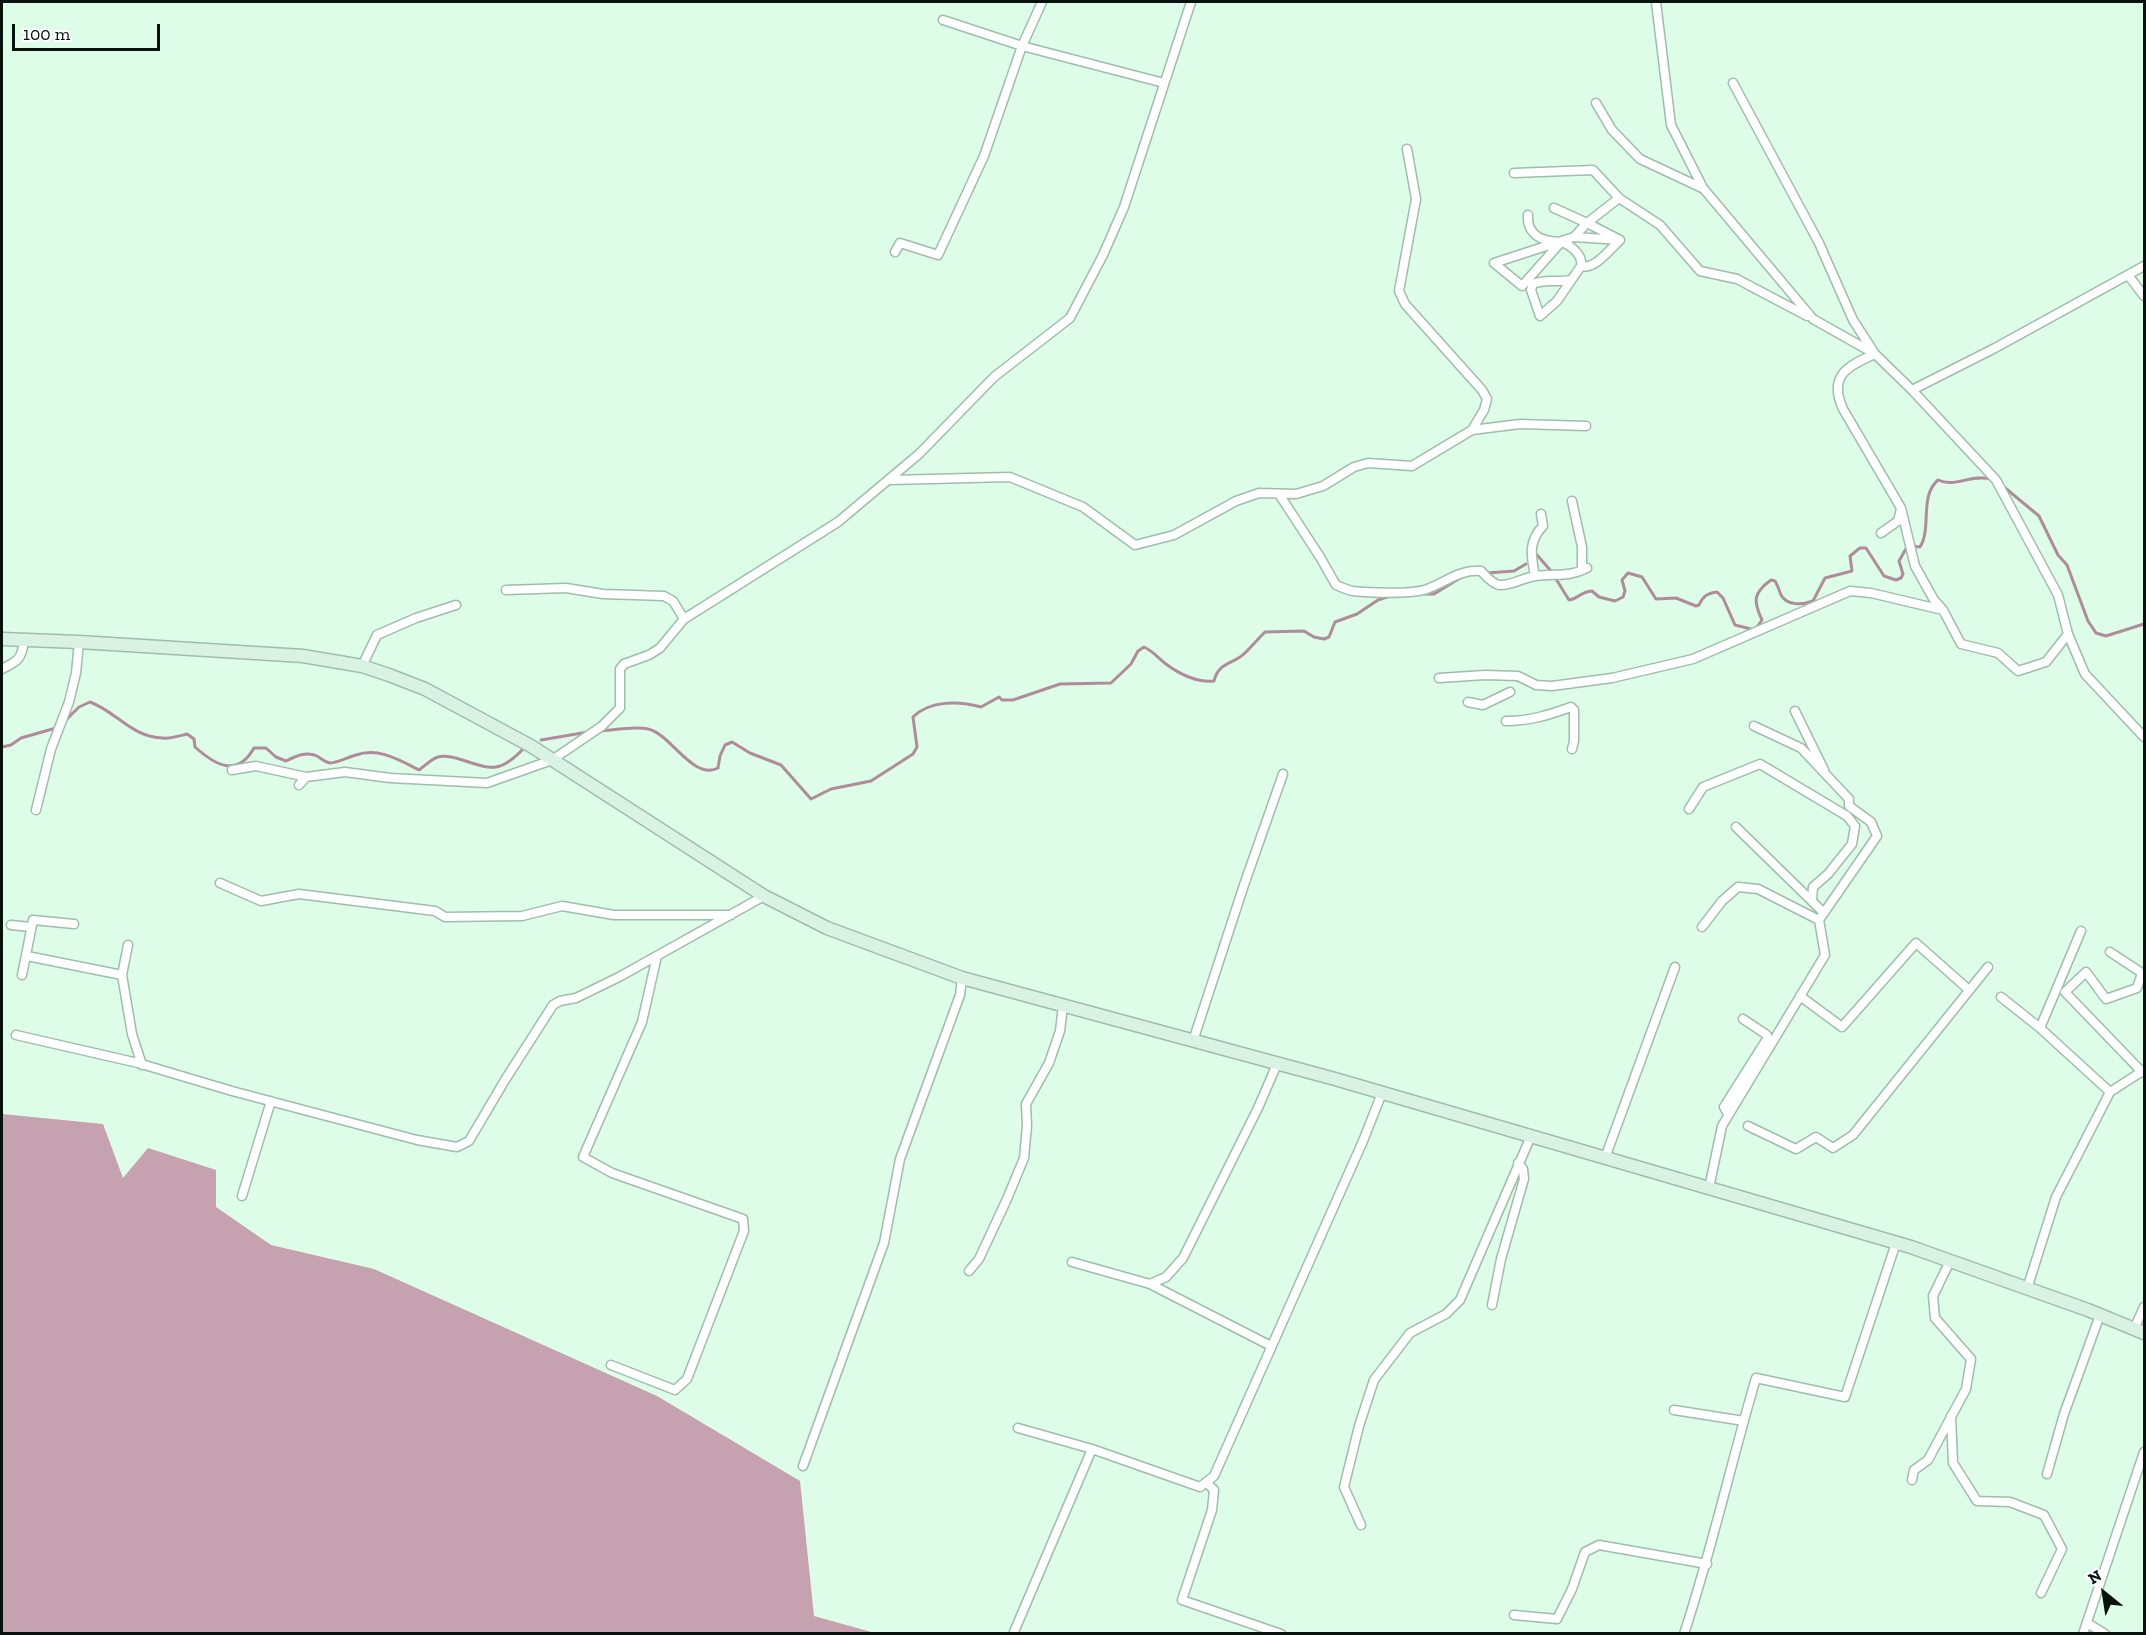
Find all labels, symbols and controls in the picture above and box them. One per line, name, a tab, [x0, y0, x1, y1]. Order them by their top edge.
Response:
scale bar	[15, 12, 164, 50]
text: 100 m	[23, 23, 70, 45]
north arrow	[2074, 1563, 2134, 1623]
text: N	[2085, 1566, 2105, 1588]

